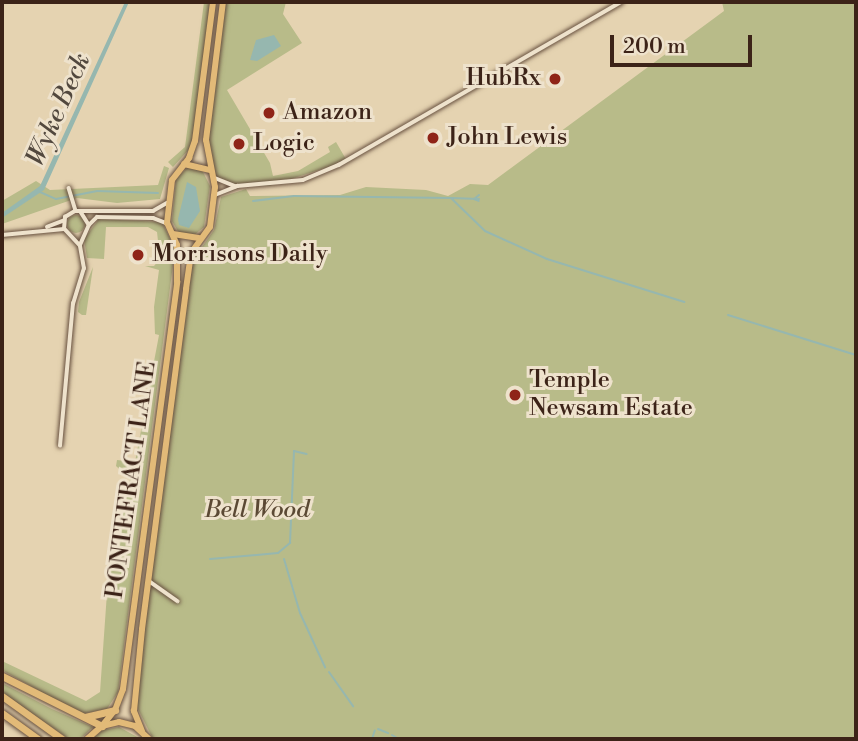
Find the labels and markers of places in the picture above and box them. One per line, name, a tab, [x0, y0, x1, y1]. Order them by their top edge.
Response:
place label: HubRx	[466, 65, 541, 93]
marker: HubRx	[547, 71, 563, 87]
place label: Amazon	[283, 99, 372, 127]
marker: Amazon	[261, 105, 277, 121]
place label: John Lewis	[447, 124, 567, 152]
place label: Logic	[253, 130, 315, 158]
marker: John Lewis	[425, 130, 441, 146]
marker: Logic	[231, 136, 247, 152]
place label: Morrisons Daily	[152, 241, 328, 269]
marker: Morrisons Daily	[130, 247, 146, 263]
place label: Temple Newsam Estate	[529, 367, 693, 423]
marker: Temple Newsam Estate	[507, 387, 523, 403]

